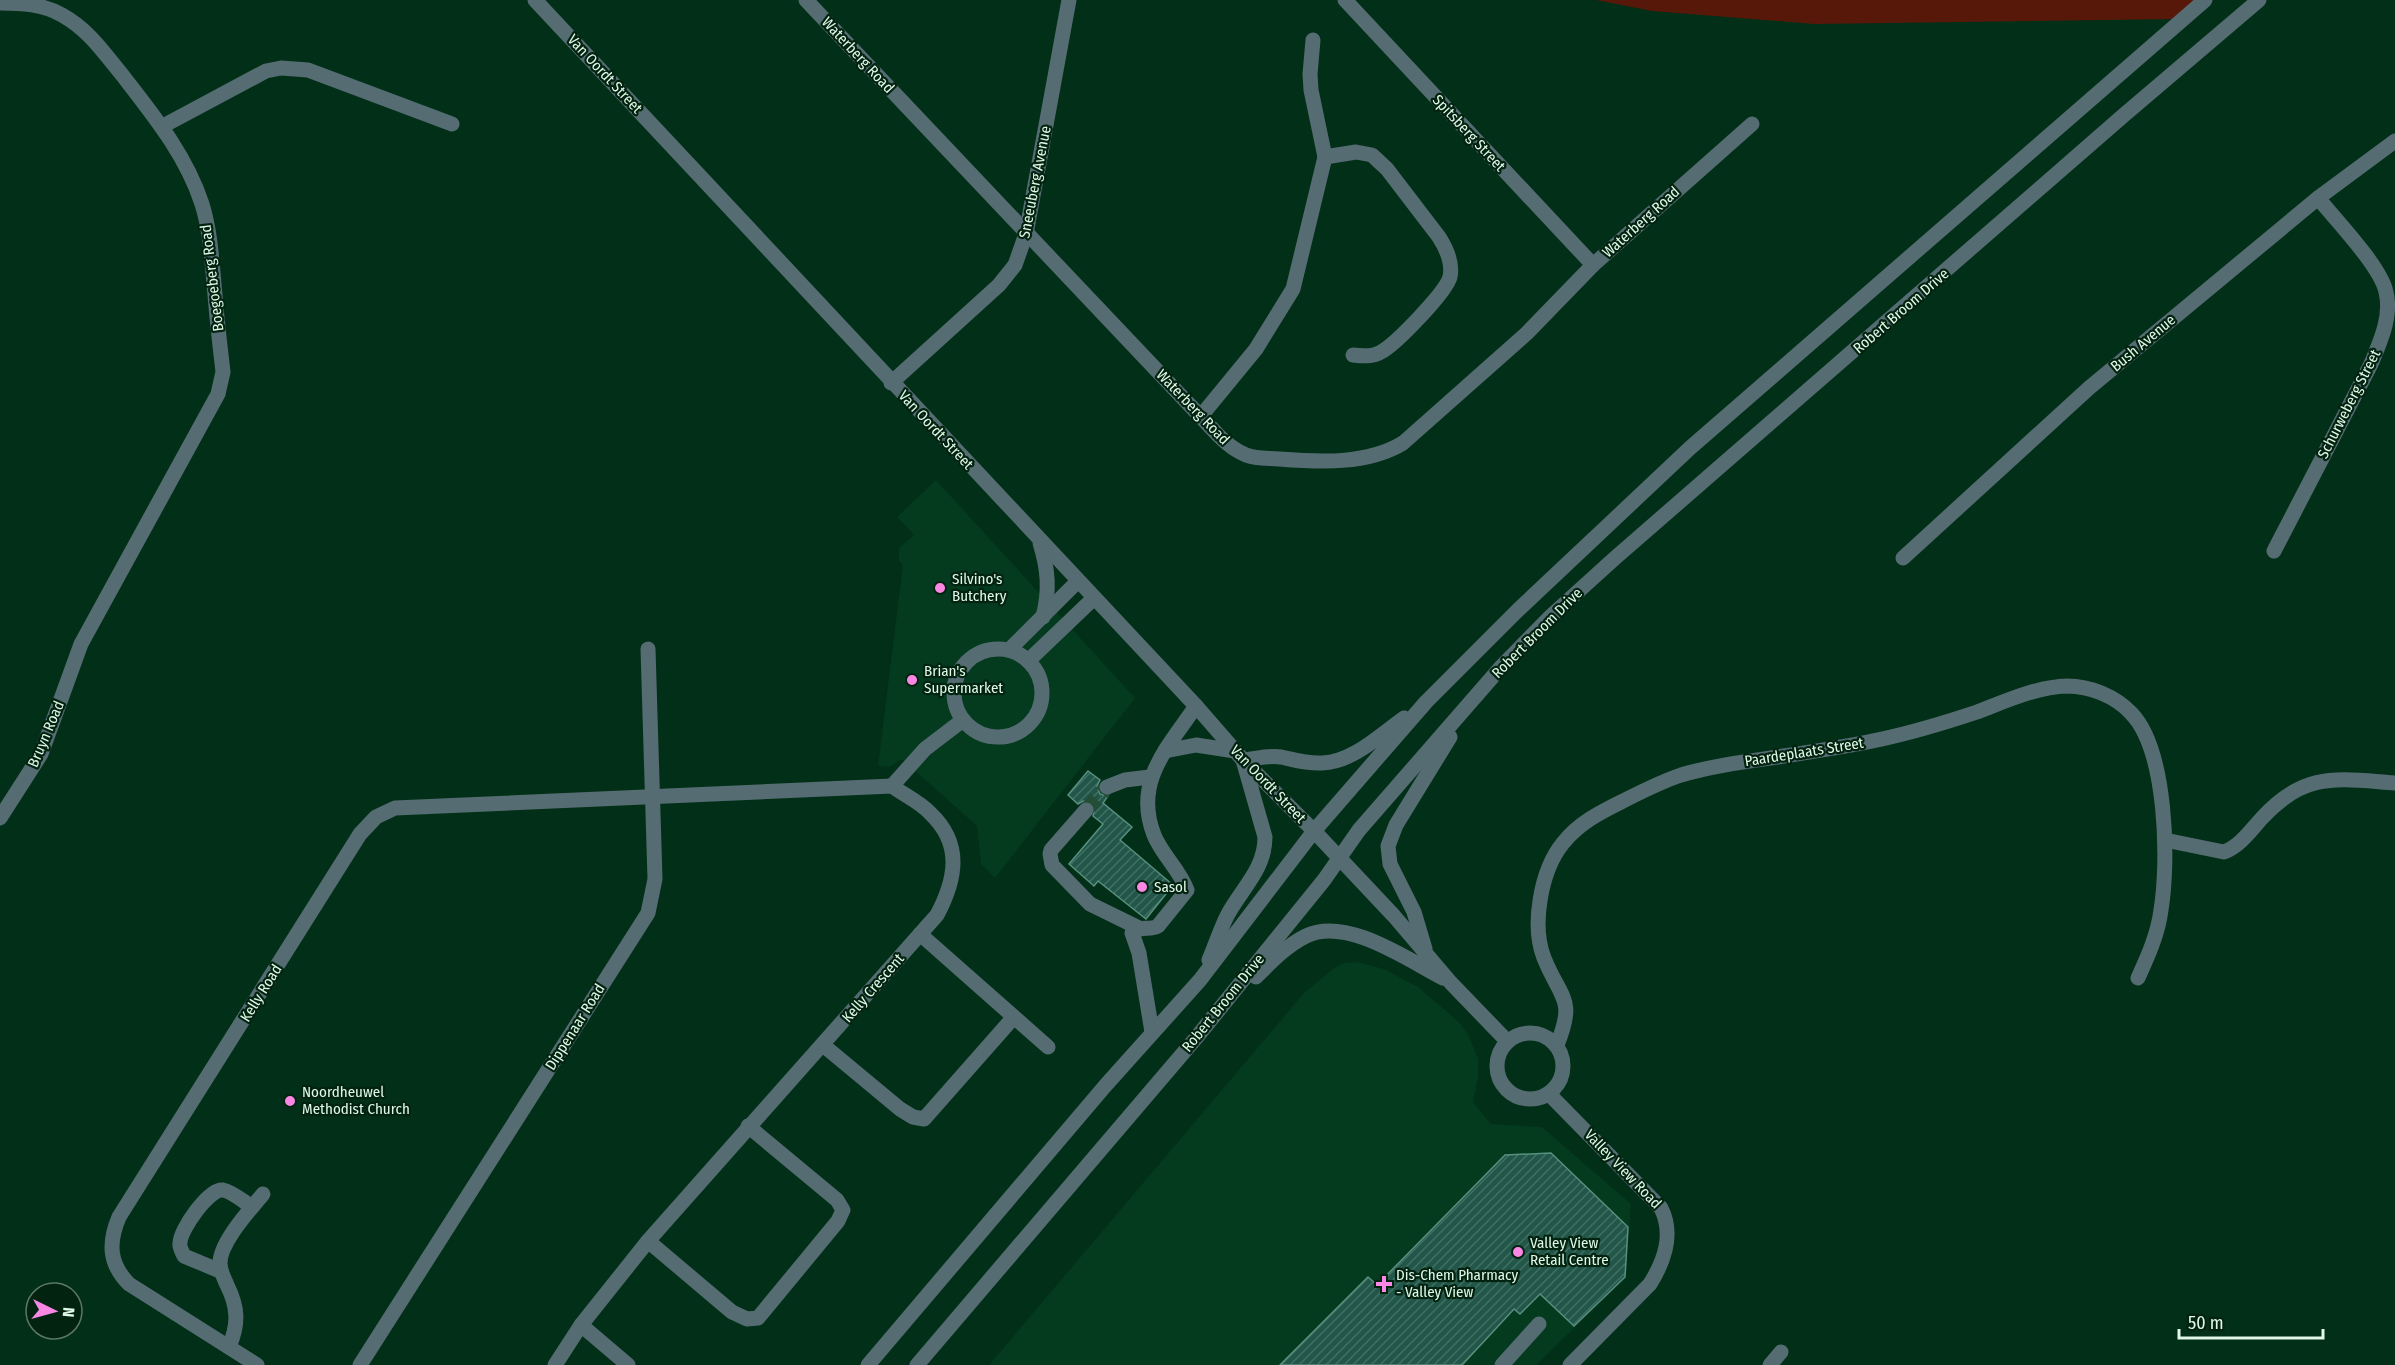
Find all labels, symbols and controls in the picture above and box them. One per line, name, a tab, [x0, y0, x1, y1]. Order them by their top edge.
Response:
street label: Waterberg Road	[818, 13, 898, 97]
street label: Van Oordt Street	[564, 31, 646, 117]
street label: Spitsberg Street	[1429, 91, 1509, 175]
street label: Sneeuberg Avenue	[1015, 124, 1055, 240]
street label: Waterberg Road	[1599, 183, 1683, 261]
street label: Boegoeberg Road	[197, 223, 227, 333]
street label: Robert Broom Drive	[1850, 265, 1952, 357]
street label: Bush Avenue	[2107, 311, 2179, 375]
street label: Schurweberg Street	[2314, 346, 2384, 462]
street label: Waterberg Road	[1153, 366, 1233, 448]
street label: Van Oordt Street	[895, 387, 977, 473]
place label: Silvino's Butchery	[952, 570, 1007, 605]
marker: Silvino's Butchery	[933, 581, 947, 595]
street label: Robert Broom Drive	[1488, 584, 1586, 682]
place label: Brian's Supermarket	[924, 662, 1003, 697]
marker: Brian's Supermarket	[905, 673, 919, 687]
street label: Bruyn Road	[24, 698, 68, 770]
street label: Paardeplaats Street	[1743, 734, 1865, 770]
street label: Van Oordt Street	[1226, 741, 1310, 827]
place label: Sasol	[1154, 878, 1187, 896]
marker: Sasol	[1135, 880, 1149, 894]
street label: Kelly Crescent	[838, 950, 908, 1026]
street label: Robert Broom Drive	[1178, 951, 1268, 1055]
street label: Kelly Road	[236, 961, 286, 1025]
street label: Dippenaar Road	[541, 981, 609, 1073]
place label: Noordheuwel Methodist Church	[302, 1083, 410, 1118]
marker: Noordheuwel Methodist Church	[283, 1094, 297, 1108]
street label: Valley View Road	[1581, 1126, 1665, 1212]
place label: Valley View Retail Centre	[1530, 1234, 1609, 1269]
marker: Valley View Retail Centre	[1511, 1245, 1525, 1259]
place label: Dis-Chem Pharmacy - Valley View	[1396, 1266, 1518, 1301]
marker: Dis-Chem Pharmacy - Valley View	[1377, 1277, 1391, 1291]
north arrow	[24, 1281, 84, 1341]
scale bar	[2179, 1302, 2323, 1340]
text: N	[59, 1307, 78, 1318]
text: 50 m	[2188, 1312, 2224, 1334]

